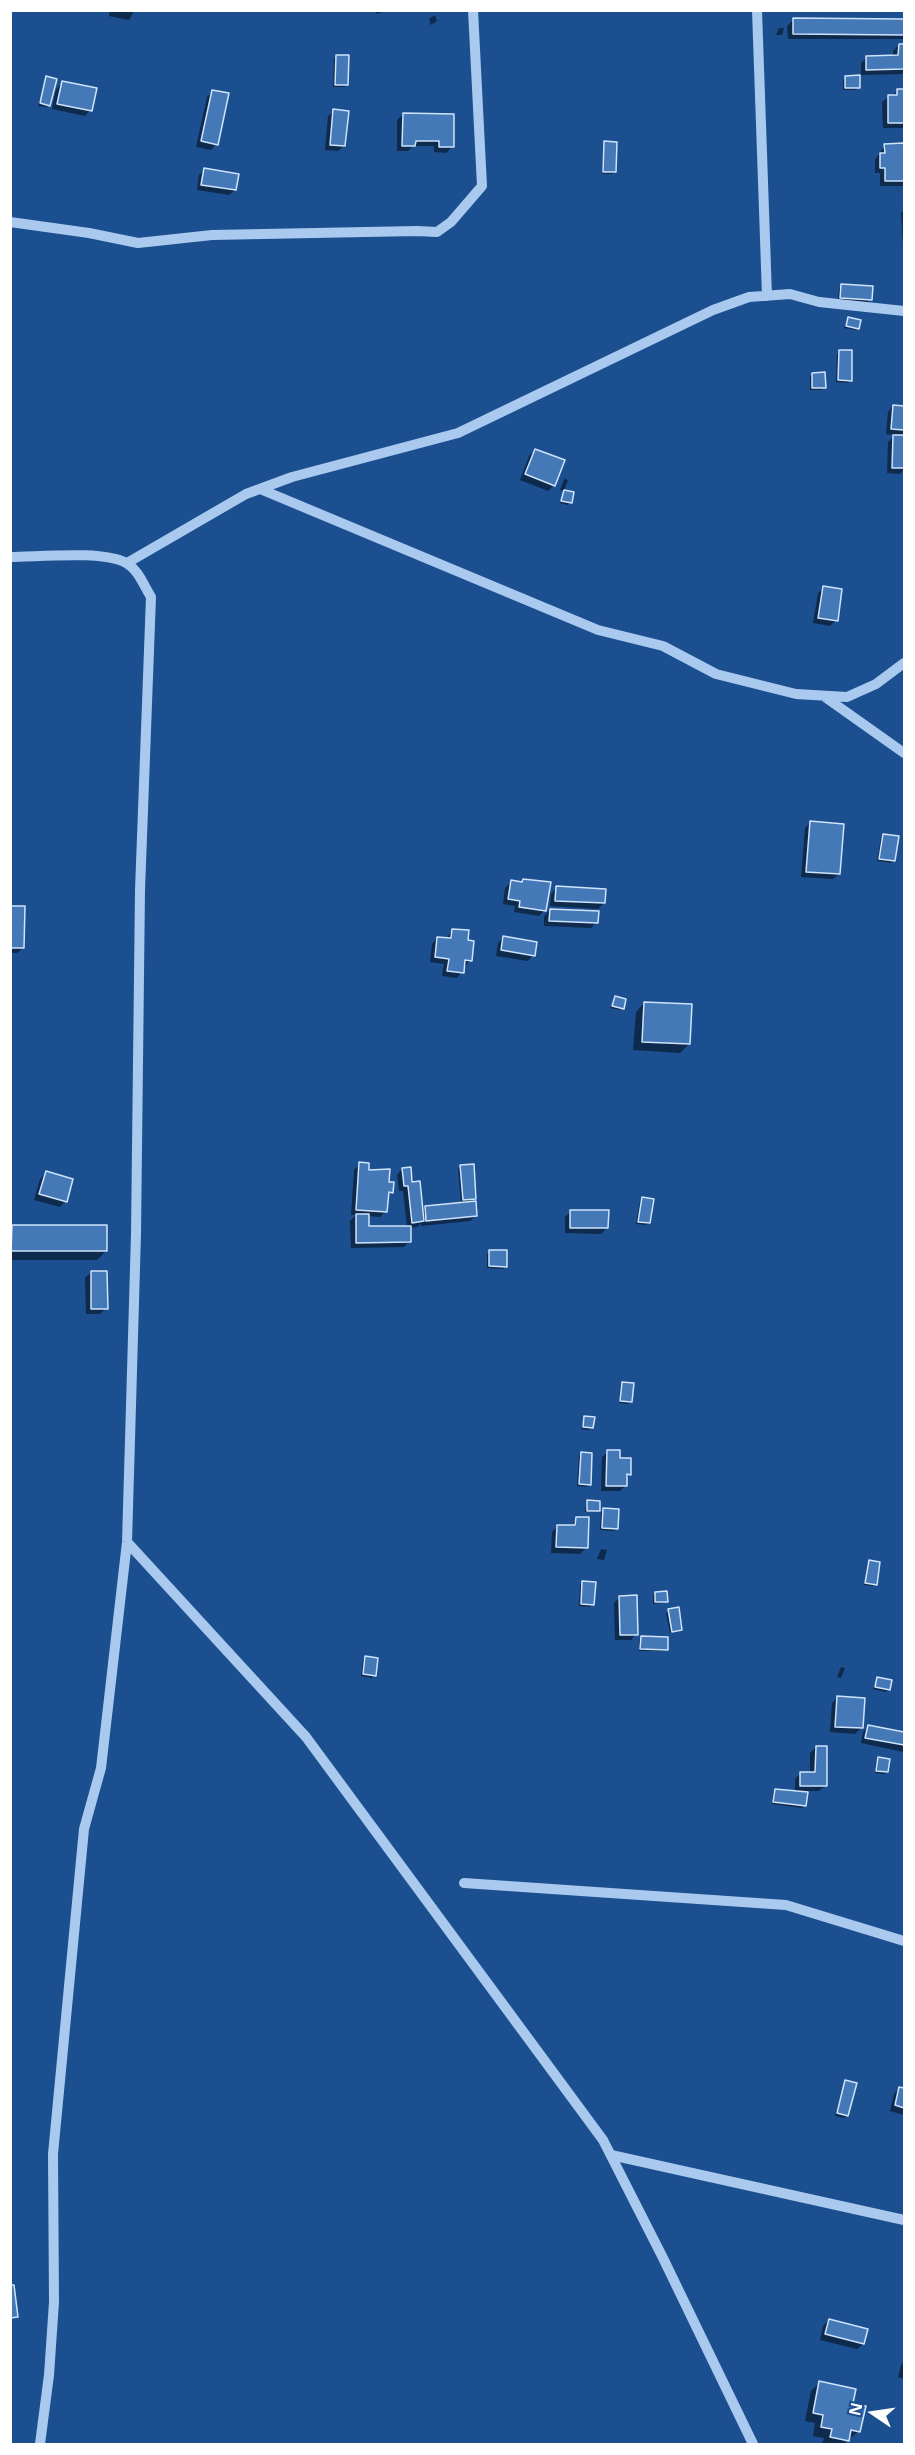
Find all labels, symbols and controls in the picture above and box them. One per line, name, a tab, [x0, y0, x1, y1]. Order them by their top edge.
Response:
north arrow	[843, 2383, 903, 2443]
text: N	[843, 2400, 868, 2418]

